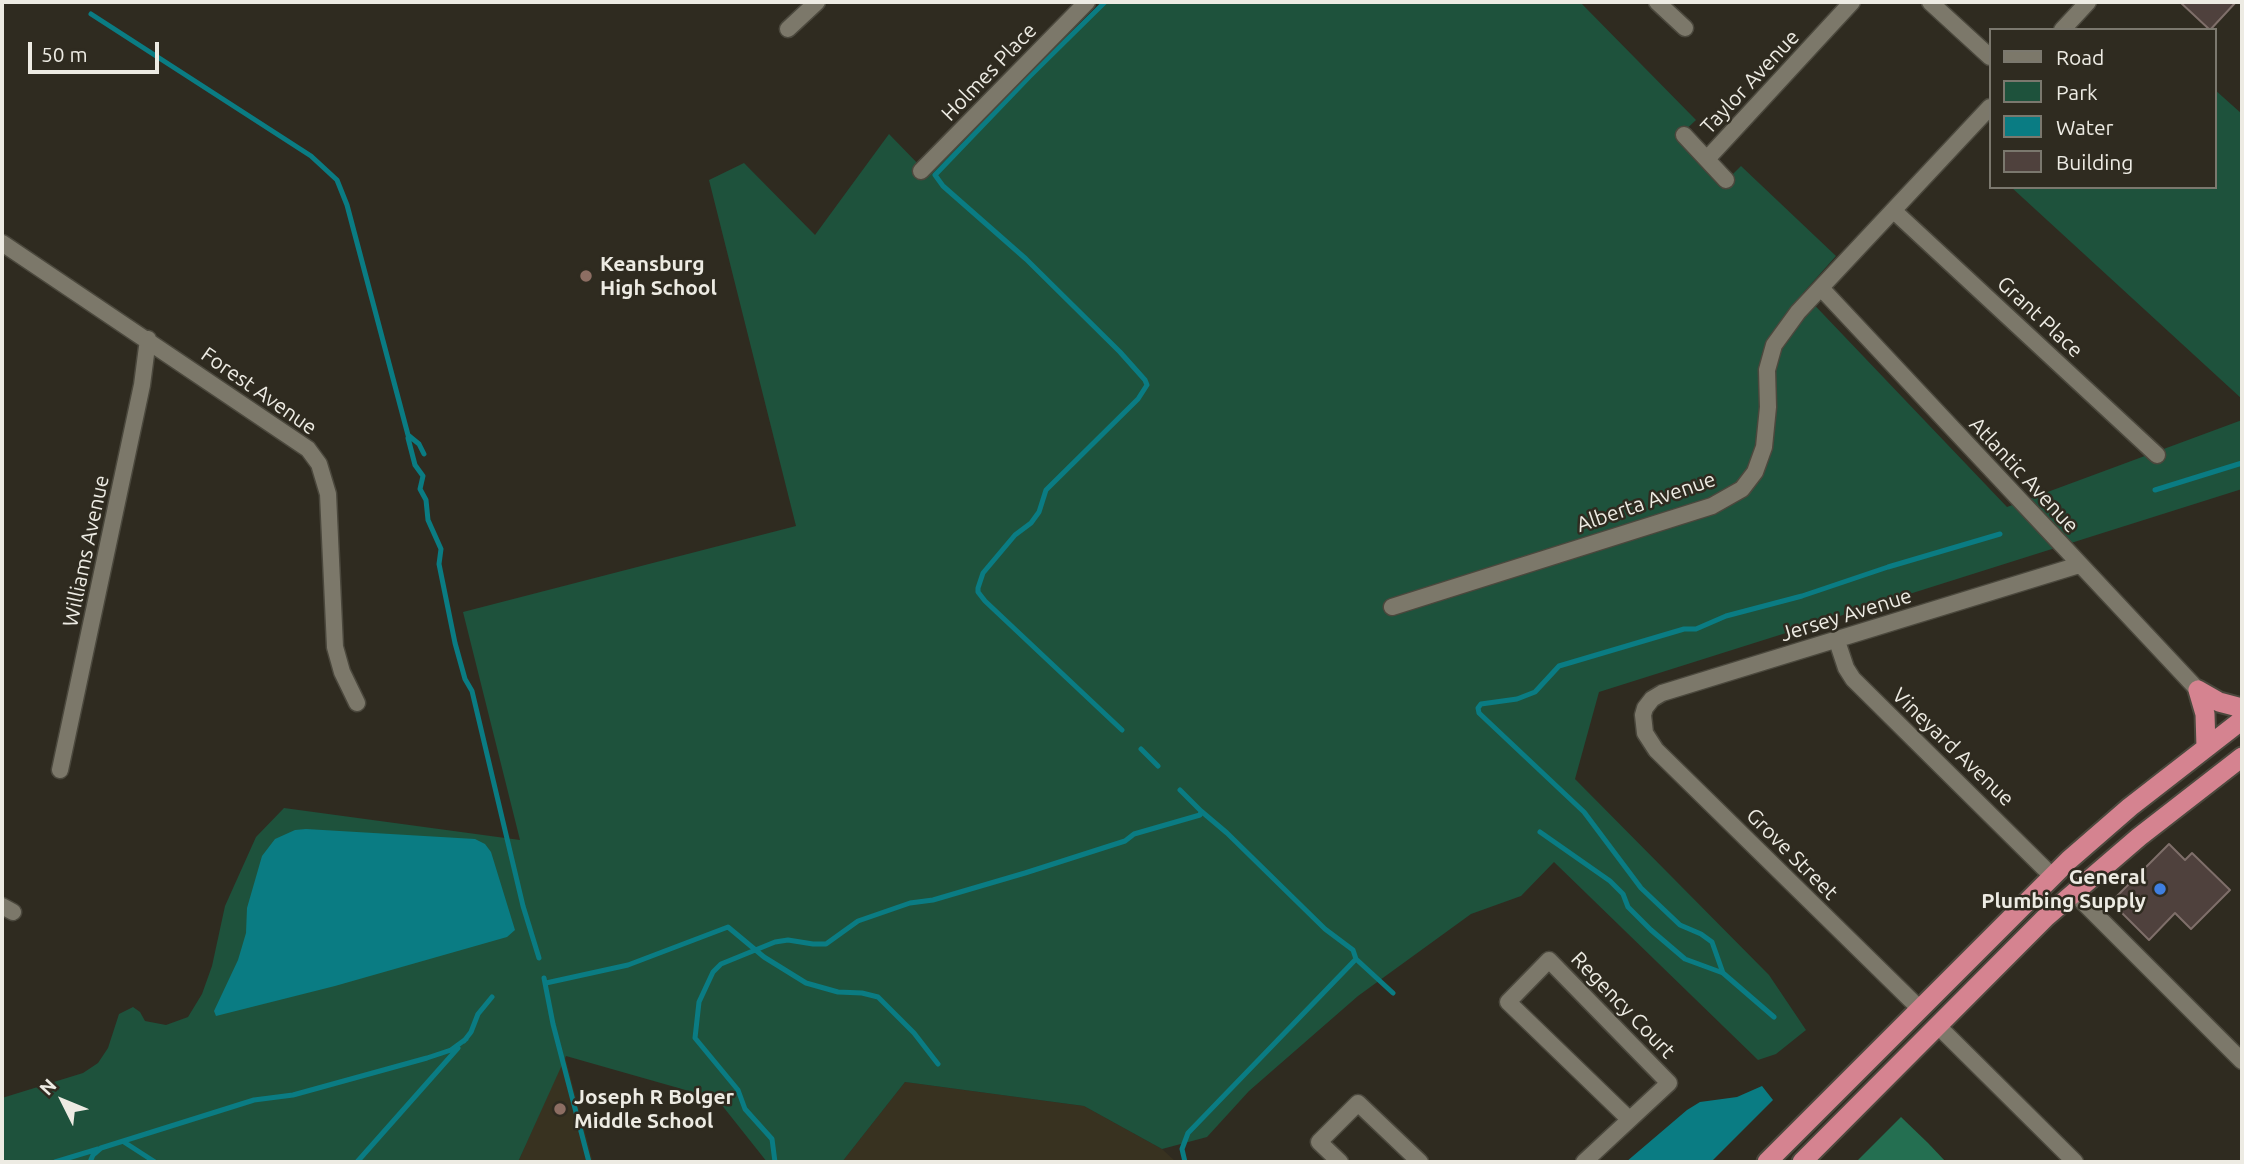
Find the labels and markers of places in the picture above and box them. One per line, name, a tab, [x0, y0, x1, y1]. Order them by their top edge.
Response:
place label: Keansburg High School	[600, 251, 717, 301]
marker: Keansburg High School	[578, 268, 594, 284]
place label: General Plumbing Supply	[1981, 864, 2146, 914]
marker: General Plumbing Supply	[2152, 881, 2168, 897]
place label: Joseph R Bolger Middle School	[574, 1084, 734, 1134]
marker: Joseph R Bolger Middle School	[552, 1101, 568, 1117]

